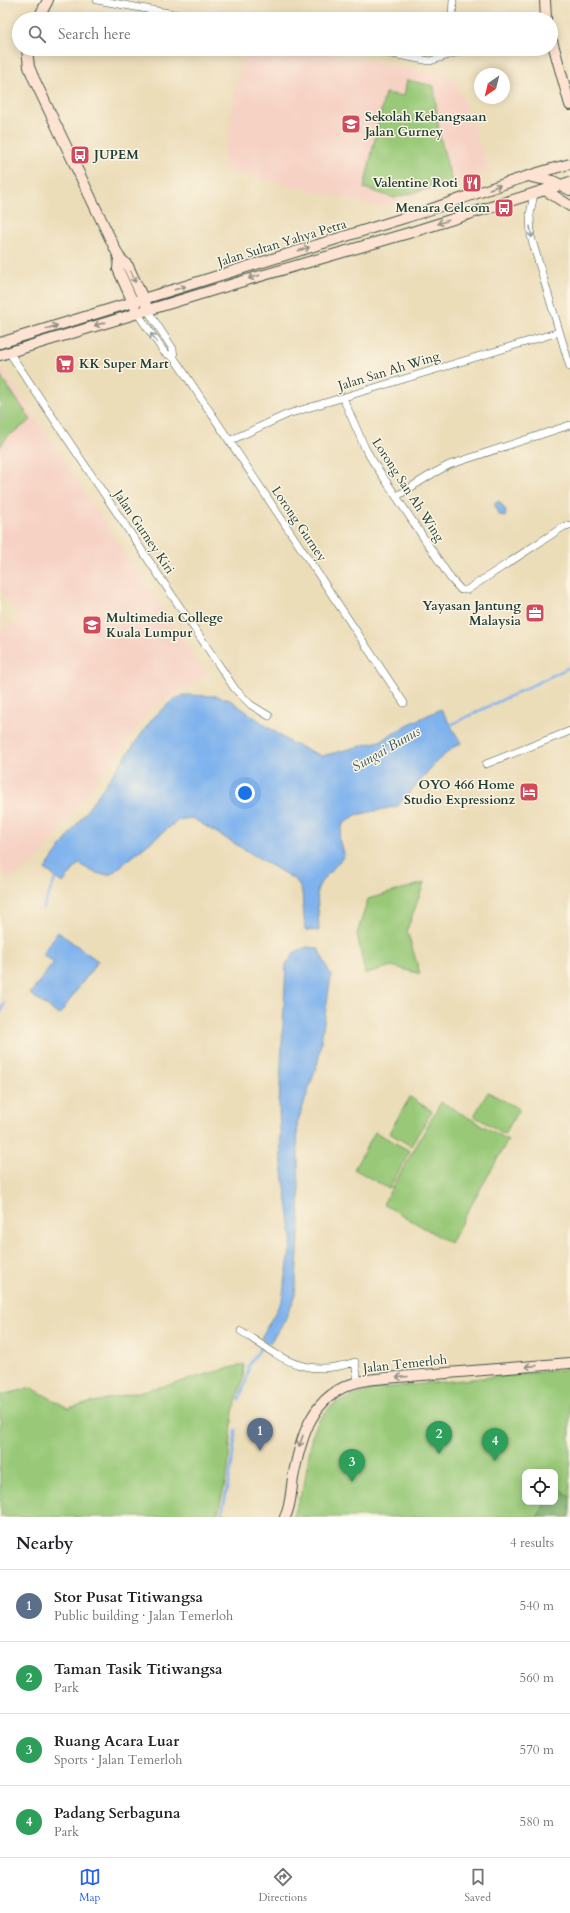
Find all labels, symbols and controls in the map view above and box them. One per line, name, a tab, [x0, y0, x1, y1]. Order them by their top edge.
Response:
search box	[12, 12, 558, 56]
icon: search	[26, 23, 48, 45]
text: Search here	[58, 24, 131, 44]
north arrow	[474, 68, 510, 104]
place label: Sekolah Kebangsaan Jalan Gurney	[363, 108, 487, 141]
school or university icon: Sekolah Kebangsaan Jalan Gurney	[340, 113, 362, 135]
bus stop icon: JUPEM	[69, 144, 91, 166]
place label: JUPEM	[92, 146, 139, 164]
restaurant icon: Valentine Roti	[461, 172, 483, 194]
place label: Valentine Roti	[373, 174, 458, 192]
one-way arrow	[488, 182, 500, 190]
bus stop icon: Menara Celcom	[493, 197, 515, 219]
place label: Menara Celcom	[396, 199, 490, 217]
street label: Jalan Sultan Yahya Petra	[213, 215, 349, 272]
one-way arrow	[437, 219, 450, 226]
one-way arrow	[527, 225, 535, 238]
one-way arrow	[298, 245, 311, 252]
one-way arrow	[130, 270, 137, 282]
one-way arrow	[248, 274, 261, 281]
one-way arrow	[174, 284, 187, 291]
one-way arrow	[94, 321, 107, 328]
one-way arrow	[46, 323, 59, 330]
one-way arrow	[150, 332, 158, 343]
street label: Jalan San Ah Wing	[334, 347, 443, 396]
supermarket icon: KK Super Mart	[54, 353, 76, 375]
place label: KK Super Mart	[79, 355, 169, 373]
street label: Lorong San Ah Wing	[368, 435, 449, 546]
street label: Lorong Gurney	[267, 483, 331, 565]
street label: Jalan Gurney Kiri	[108, 485, 179, 578]
place label: Yayasan Jantung Malaysia	[422, 597, 522, 630]
office icon: Yayasan Jantung Malaysia	[524, 602, 546, 624]
place label: Multimedia College Kuala Lumpur	[106, 609, 223, 642]
school or university icon: Multimedia College Kuala Lumpur	[81, 614, 103, 636]
water label: Sungai Bunus	[348, 722, 424, 776]
place label: OYO 466 Home Studio Expressionz	[404, 776, 516, 809]
hotel icon: OYO 466 Home Studio Expressionz	[518, 781, 540, 803]
your location	[235, 783, 255, 803]
street label: Jalan Temerloh	[360, 1351, 448, 1378]
one-way arrow	[525, 1362, 538, 1369]
one-way arrow	[396, 1373, 409, 1380]
pin: 1	[247, 1418, 273, 1451]
pin: 2	[426, 1421, 452, 1454]
pin: 4	[482, 1428, 508, 1461]
one-way arrow	[297, 1435, 304, 1448]
pin: 3	[339, 1449, 365, 1482]
map controls	[522, 1469, 558, 1505]
button: locate	[522, 1469, 558, 1505]
text: Nearby	[16, 1532, 73, 1555]
text: 4 results	[510, 1534, 554, 1552]
text: Stor Pusat Titiwangsa	[54, 1587, 203, 1607]
text: 1	[26, 1597, 32, 1615]
text: 540 m	[520, 1597, 554, 1615]
text: Public building · Jalan Temerloh	[54, 1607, 233, 1625]
text: Taman Tasik Titiwangsa	[54, 1659, 223, 1679]
text: 2	[26, 1669, 32, 1687]
text: 560 m	[520, 1669, 554, 1687]
text: Park	[54, 1679, 79, 1697]
text: Ruang Acara Luar	[54, 1731, 179, 1751]
text: 3	[26, 1741, 32, 1759]
text: 570 m	[520, 1741, 554, 1759]
text: Sports · Jalan Temerloh	[54, 1751, 182, 1769]
text: Padang Serbaguna	[54, 1803, 181, 1823]
text: 4	[26, 1813, 32, 1831]
text: 580 m	[520, 1813, 554, 1831]
text: Park	[54, 1823, 79, 1841]
tab: Map	[79, 1866, 101, 1905]
tab: Directions	[258, 1866, 307, 1905]
tab: Saved	[465, 1866, 491, 1905]

